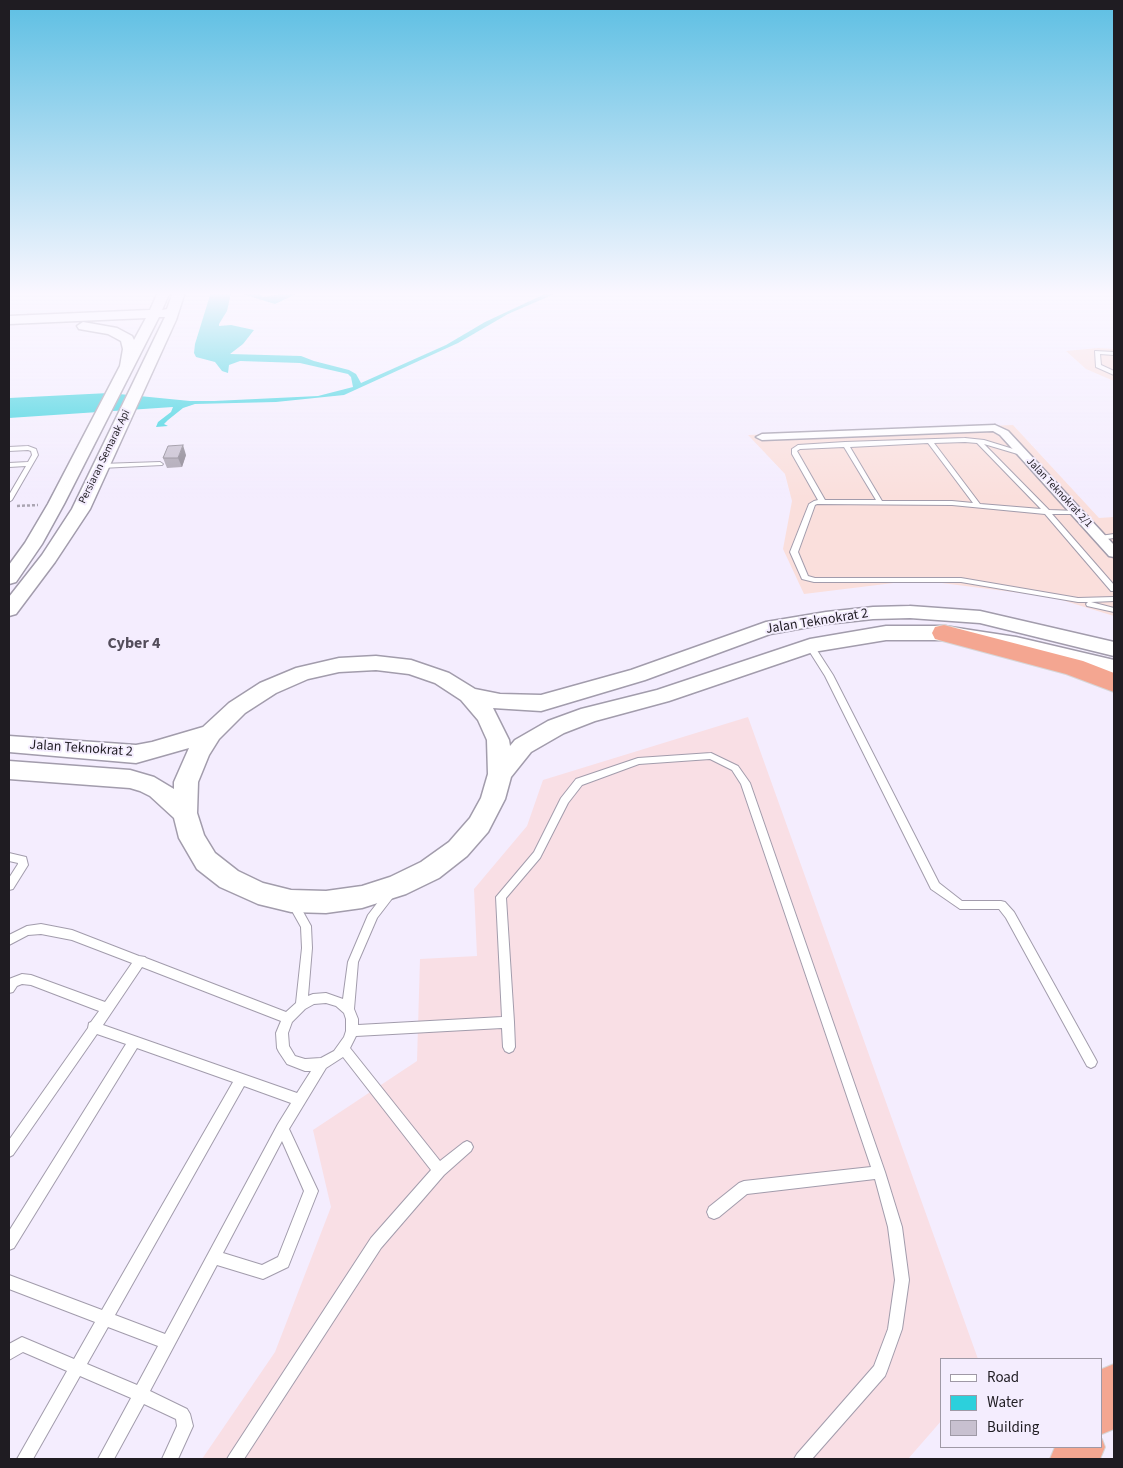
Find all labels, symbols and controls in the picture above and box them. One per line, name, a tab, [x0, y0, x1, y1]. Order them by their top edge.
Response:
street label: Persiaran Semarak Api	[77, 408, 133, 506]
street label: Jalan Teknokrat 2/1	[1023, 455, 1095, 531]
street label: Jalan Teknokrat 2	[765, 606, 869, 638]
district label: Cyber 4	[108, 634, 160, 654]
street label: Jalan Teknokrat 2	[29, 737, 133, 761]
legend	[940, 1358, 1103, 1448]
text: Road	[987, 1367, 1019, 1388]
text: Water	[987, 1392, 1023, 1413]
text: Building	[987, 1417, 1039, 1438]

